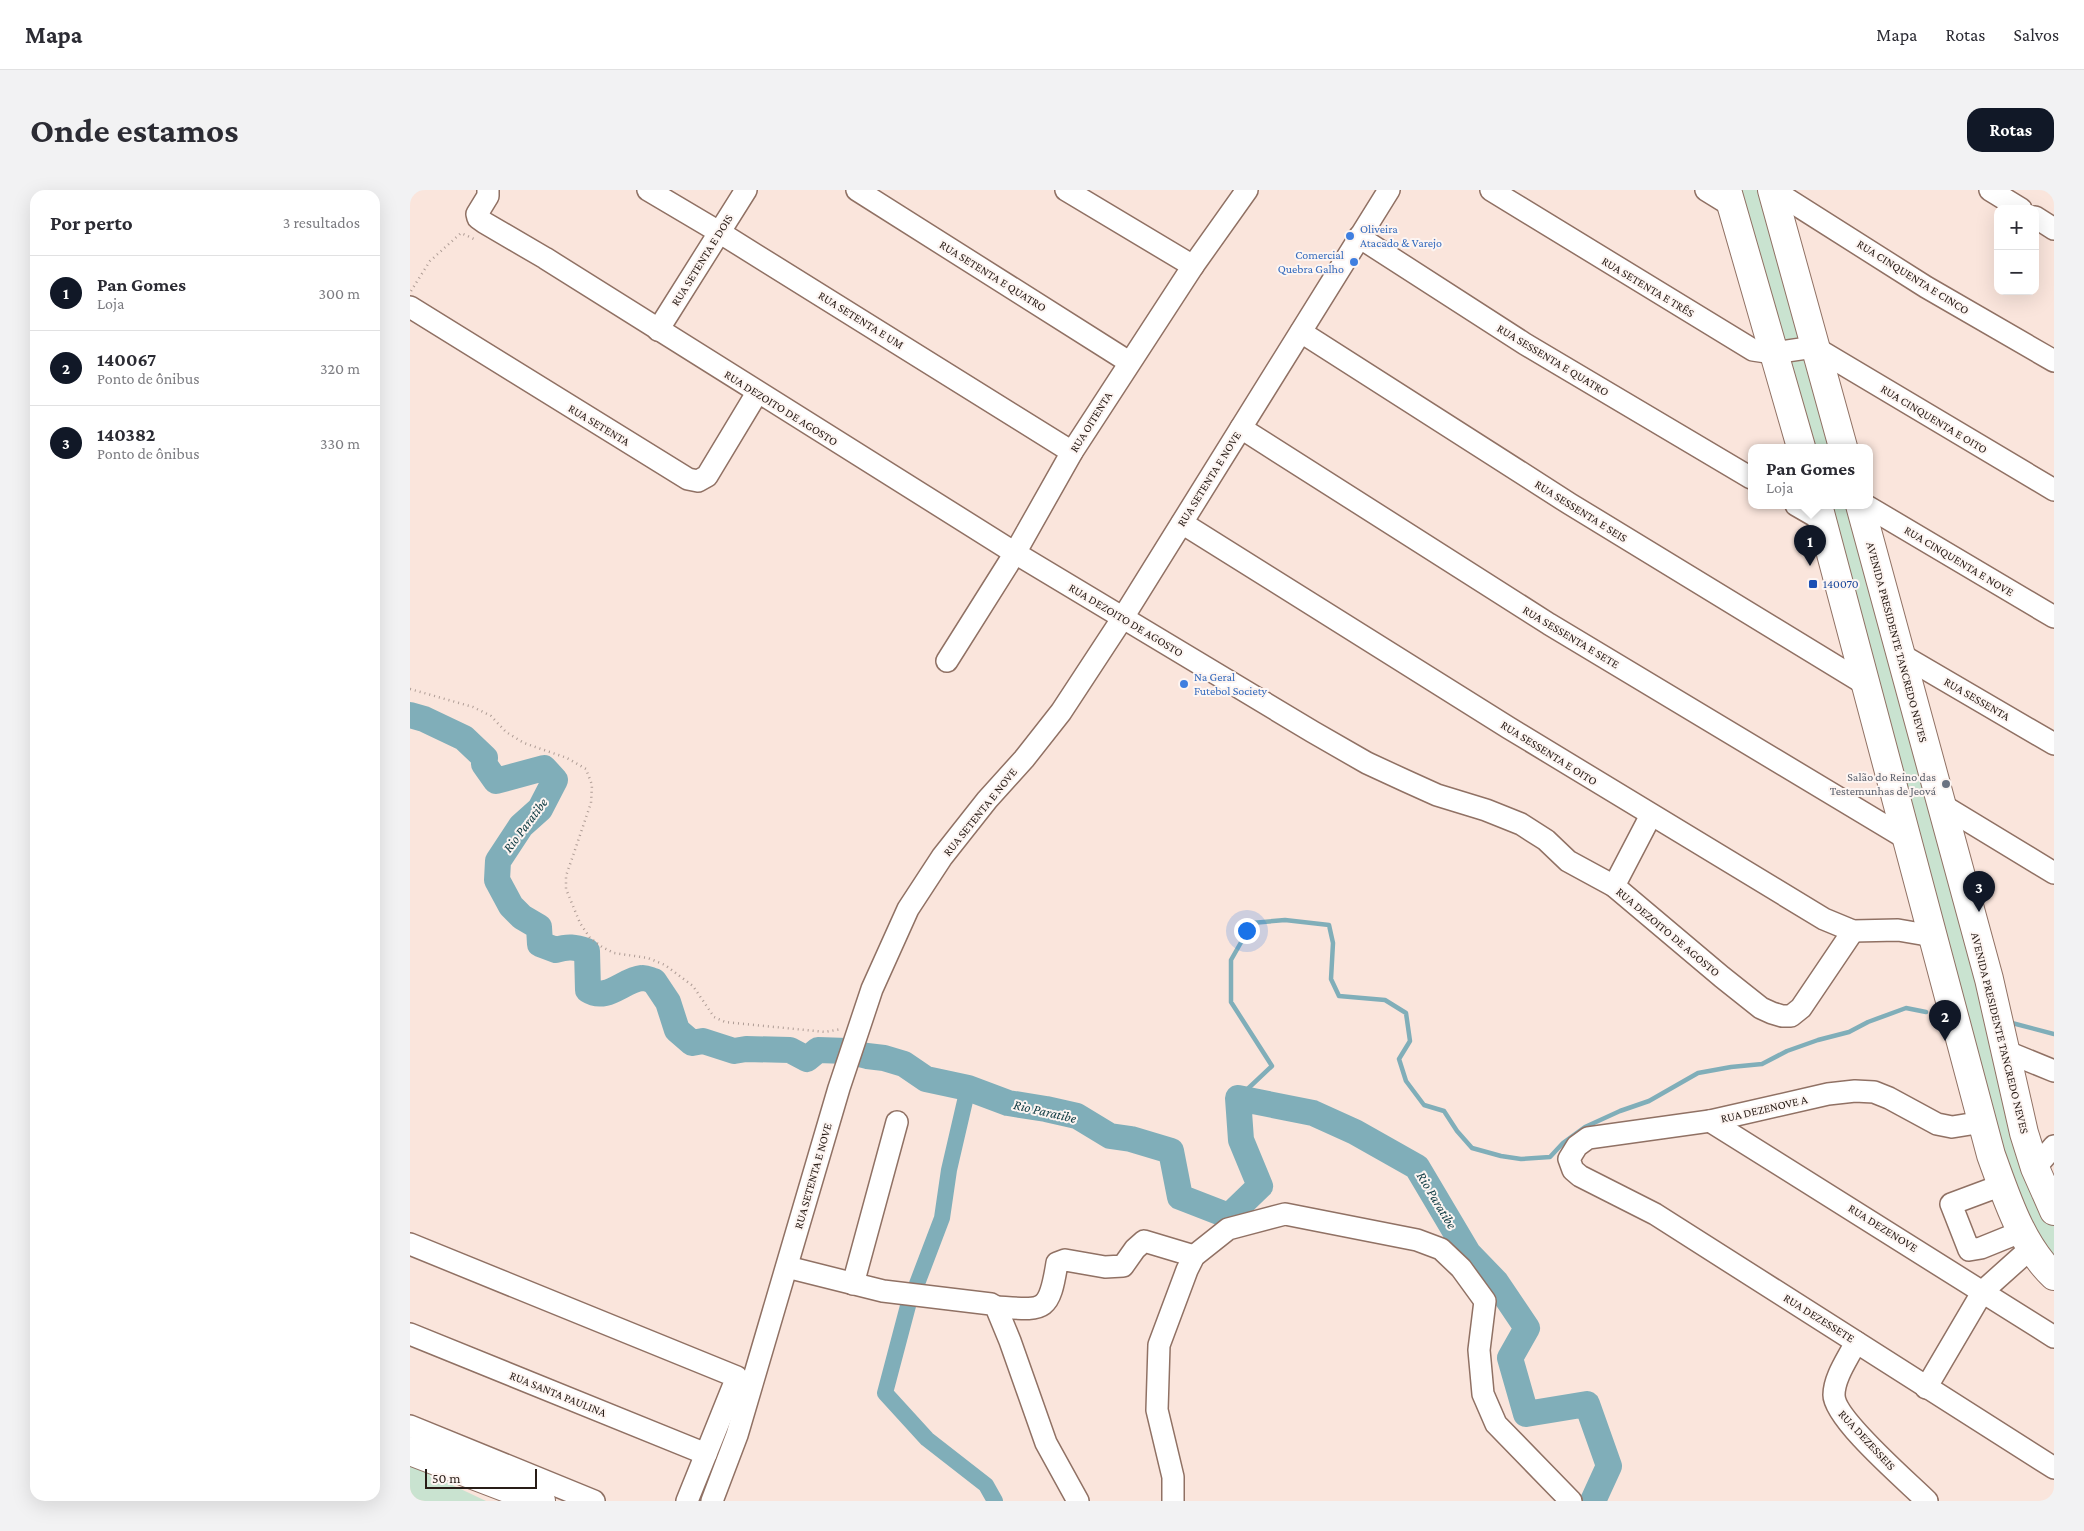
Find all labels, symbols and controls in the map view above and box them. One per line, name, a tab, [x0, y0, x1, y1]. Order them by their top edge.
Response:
text: Mapa	[25, 21, 83, 48]
text: Mapa	[1876, 25, 1917, 45]
text: Rotas	[1945, 25, 1985, 45]
text: Salvos	[2013, 25, 2059, 45]
button: Rotas	[1967, 108, 2054, 152]
text: Onde estamos	[30, 111, 239, 150]
map controls	[1994, 205, 2039, 295]
button: +	[1994, 205, 2039, 250]
text: Por perto	[50, 211, 133, 235]
street label: RUA SETENTA E DOIS	[668, 211, 736, 308]
text: 3 resultados	[283, 214, 360, 231]
place label: Oliveira Atacado & Varejo	[1360, 222, 1442, 250]
marker: Oliveira Atacado & Varejo	[1344, 230, 1356, 242]
street label: RUA SETENTA E QUATRO	[937, 237, 1049, 315]
street label: RUA CINQUENTA E CINCO	[1854, 237, 1972, 317]
place label: Comercial Quebra Galho	[1278, 248, 1344, 276]
button: −	[1994, 250, 2039, 295]
street label: RUA SETENTA E TRÊS	[1599, 254, 1697, 320]
marker: Comercial Quebra Galho	[1348, 256, 1360, 268]
text: Pan Gomes	[97, 274, 186, 295]
text: 1	[63, 285, 69, 302]
text: 300 m	[318, 285, 360, 302]
street label: RUA SETENTA E UM	[816, 288, 906, 352]
text: Loja	[97, 295, 124, 312]
street label: RUA SESSENTA E QUATRO	[1495, 321, 1611, 399]
text: 140067	[97, 349, 156, 370]
text: 2	[62, 360, 70, 377]
text: 320 m	[320, 360, 360, 377]
street label: RUA DEZOITO DE AGOSTO	[722, 367, 840, 449]
text: Ponto de ônibus	[97, 370, 200, 387]
street label: RUA CINQUENTA E OITO	[1878, 382, 1990, 456]
street label: RUA OITENTA	[1067, 389, 1115, 455]
street label: RUA SETENTA	[566, 401, 632, 449]
text: 140382	[97, 424, 156, 445]
street label: RUA SETENTA E NOVE	[1174, 429, 1244, 529]
text: 3	[62, 435, 70, 452]
text: 330 m	[320, 435, 360, 452]
popup	[1748, 444, 1873, 509]
text: Ponto de ônibus	[97, 445, 200, 462]
text: Pan Gomes	[1766, 458, 1855, 479]
street label: RUA SESSENTA E SEIS	[1532, 477, 1630, 545]
text: Loja	[1766, 479, 1793, 496]
street label: RUA CINQUENTA E NOVE	[1902, 523, 2017, 599]
pin: 1	[1794, 525, 1826, 566]
street label: AVENIDA PRESIDENTE TANCREDO NEVES	[1863, 540, 1931, 744]
place label: 140070	[1823, 577, 1859, 591]
marker: 140070	[1807, 578, 1819, 590]
street label: RUA DEZOITO DE AGOSTO	[1066, 580, 1186, 660]
street label: RUA SESSENTA E SETE	[1520, 603, 1622, 672]
place label: Na Geral Futebol Society	[1194, 670, 1268, 698]
street label: RUA SESSENTA	[1942, 674, 2013, 724]
marker: Na Geral Futebol Society	[1178, 678, 1190, 690]
street label: RUA SESSENTA E OITO	[1498, 718, 1600, 788]
street label: RUA SETENTA E NOVE	[940, 765, 1020, 859]
place label: Salão do Reino das Testemunhas de Jeová	[1830, 770, 1936, 798]
marker: Salão do Reino das Testemunhas de Jeová	[1940, 778, 1952, 790]
water label: Rio Paratibe	[499, 794, 551, 855]
pin: 3	[1963, 871, 1995, 912]
street label: RUA DEZOITO DE AGOSTO	[1613, 884, 1723, 980]
your location	[1234, 918, 1260, 944]
street label: AVENIDA PRESIDENTE TANCREDO NEVES	[1968, 931, 2032, 1136]
pin: 2	[1929, 1000, 1961, 1041]
street label: RUA DEZENOVE A	[1719, 1092, 1809, 1126]
water label: Rio Paratibe	[1012, 1096, 1079, 1126]
street label: RUA SETENTA E NOVE	[791, 1121, 835, 1230]
water label: Rio Paratibe	[1414, 1168, 1461, 1232]
street label: RUA DEZENOVE	[1846, 1201, 1921, 1255]
street label: RUA DEZESSETE	[1781, 1291, 1858, 1346]
street label: RUA SANTA PAULINA	[508, 1368, 609, 1420]
street label: RUA DEZESSEIS	[1836, 1407, 1899, 1473]
scale bar	[425, 1466, 538, 1489]
text: 50 m	[432, 1470, 460, 1486]

